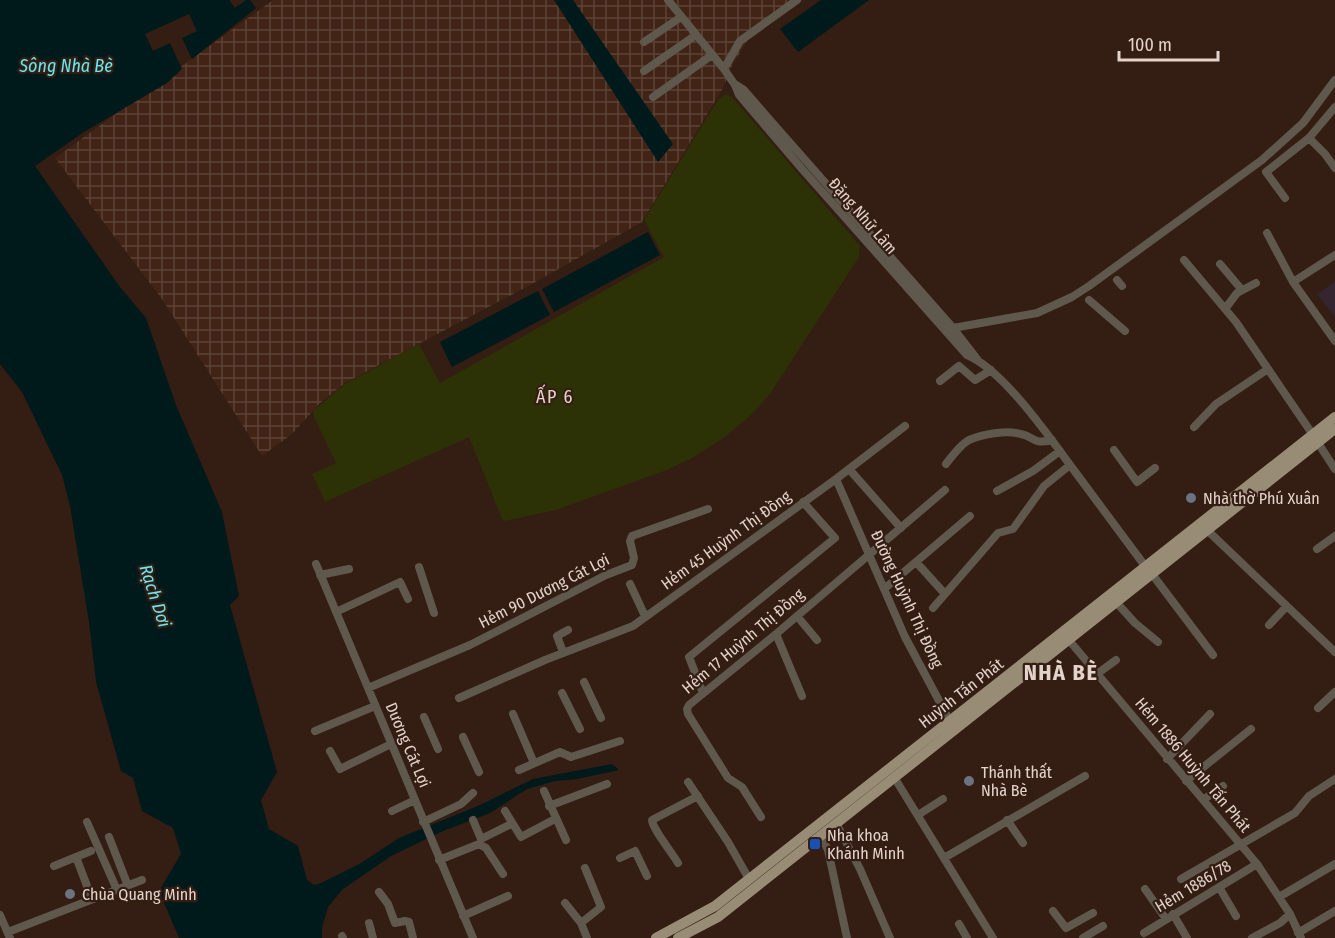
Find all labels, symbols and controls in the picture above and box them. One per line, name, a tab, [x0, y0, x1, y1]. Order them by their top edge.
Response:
scale bar	[1119, 24, 1218, 62]
text: 100 m	[1128, 34, 1172, 56]
water label: Sông Nhà Bè	[18, 55, 113, 77]
street label: Đặng Nhữ Lâm	[825, 174, 901, 258]
district label: ẤP 6	[536, 384, 574, 408]
street label: Hẻm 45 Huỳnh Thị Đồng	[657, 485, 795, 593]
place label: Nhà thờ Phú Xuân	[1203, 489, 1320, 508]
marker: Nhà thờ Phú Xuân	[1184, 491, 1198, 505]
street label: Đường Huỳnh Thị Đồng	[867, 527, 948, 671]
street label: Hẻm 90 Dương Cát Lợi	[476, 550, 612, 632]
water label: Rạch Dơi	[135, 562, 176, 631]
street label: Hẻm 17 Huỳnh Thị Đồng	[677, 583, 808, 698]
street label: Huỳnh Tấn Phát	[914, 653, 1008, 732]
district label: NHÀ BÈ	[1024, 659, 1098, 686]
street label: Hẻm 1886 Huỳnh Tấn Phát	[1131, 693, 1256, 837]
street label: Dương Cát Lợi	[382, 700, 434, 790]
place label: Thánh thất Nhà Bè	[981, 762, 1053, 800]
marker: Thánh thất Nhà Bè	[962, 774, 976, 788]
place label: Nha khoa Khánh Minh	[827, 826, 905, 863]
marker: Nha khoa Khánh Minh	[808, 837, 822, 851]
street label: Hẻm 1886/78	[1152, 856, 1234, 916]
place label: Chùa Quang Minh	[82, 885, 197, 904]
marker: Chùa Quang Minh	[63, 887, 77, 901]

